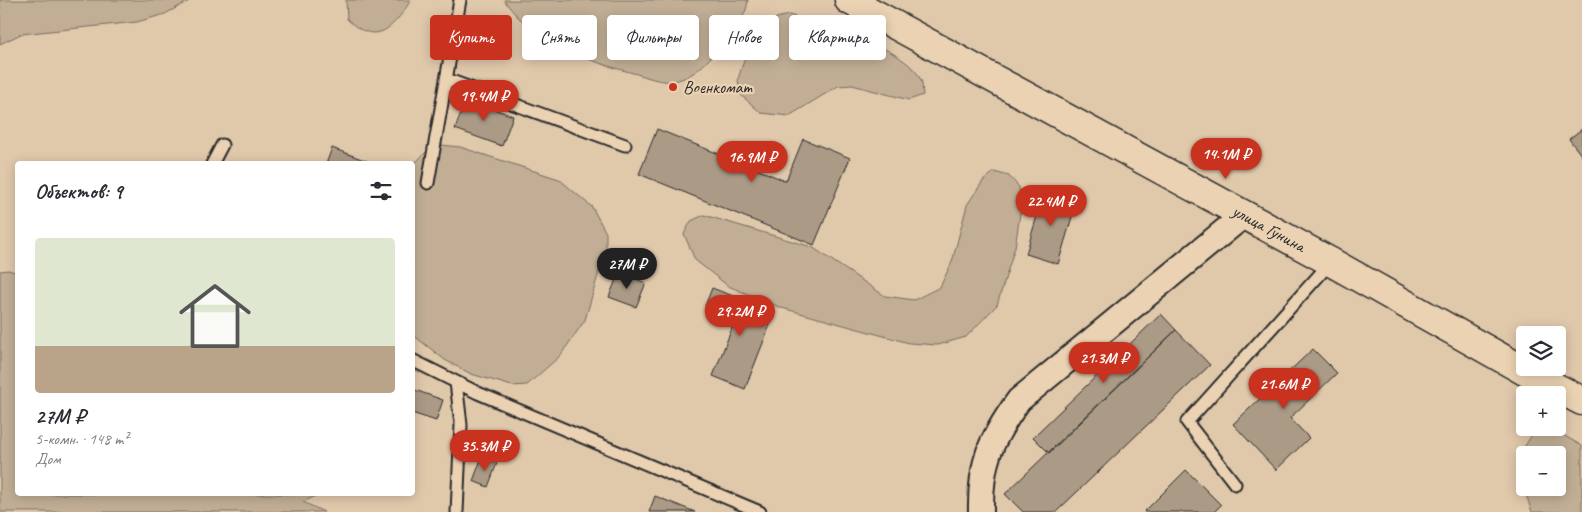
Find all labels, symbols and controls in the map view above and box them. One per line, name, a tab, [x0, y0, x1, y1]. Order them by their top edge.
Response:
chip: Купить	[430, 15, 512, 60]
chip: Снять	[522, 15, 597, 60]
chip: Фильтры	[607, 15, 699, 60]
chip: Новое	[709, 15, 779, 60]
chip: Квартира	[789, 15, 886, 60]
place label: Военкомат	[683, 76, 753, 98]
pin: 19.4M ₽	[438, 80, 530, 122]
marker: Военкомат	[667, 81, 679, 93]
text: 19.4M ₽	[460, 86, 508, 106]
pin: 14.1M ₽	[1180, 138, 1272, 180]
pin: 16.9M ₽	[706, 140, 798, 183]
text: 14.1M ₽	[1202, 144, 1250, 164]
text: 16.9M ₽	[728, 147, 776, 167]
icon: filters	[367, 177, 395, 205]
text: Объектов: 9	[35, 178, 123, 204]
pin: 22.4M ₽	[1005, 184, 1097, 227]
text: 22.4M ₽	[1027, 191, 1075, 211]
street label: улица Гунина	[1228, 199, 1311, 258]
pin: 27M ₽	[592, 248, 662, 290]
text: 27M ₽	[608, 254, 646, 274]
icon: home	[170, 271, 260, 361]
pin: 29.2M ₽	[694, 294, 786, 337]
text: 29.2M ₽	[716, 301, 764, 321]
map controls	[1516, 326, 1566, 496]
button: layers	[1516, 326, 1566, 376]
pin: 21.3M ₽	[1058, 342, 1150, 384]
text: 21.3M ₽	[1080, 348, 1128, 368]
pin: 21.6M ₽	[1238, 368, 1330, 410]
text: 21.6M ₽	[1260, 374, 1308, 394]
button: +	[1516, 386, 1566, 436]
text: 27M ₽	[35, 403, 85, 429]
text: 5-комн. · 148 m²	[35, 429, 128, 449]
pin: 35.3M ₽	[439, 430, 531, 472]
text: 35.3M ₽	[461, 436, 509, 456]
button: −	[1516, 446, 1566, 496]
text: Дом	[35, 449, 61, 469]

